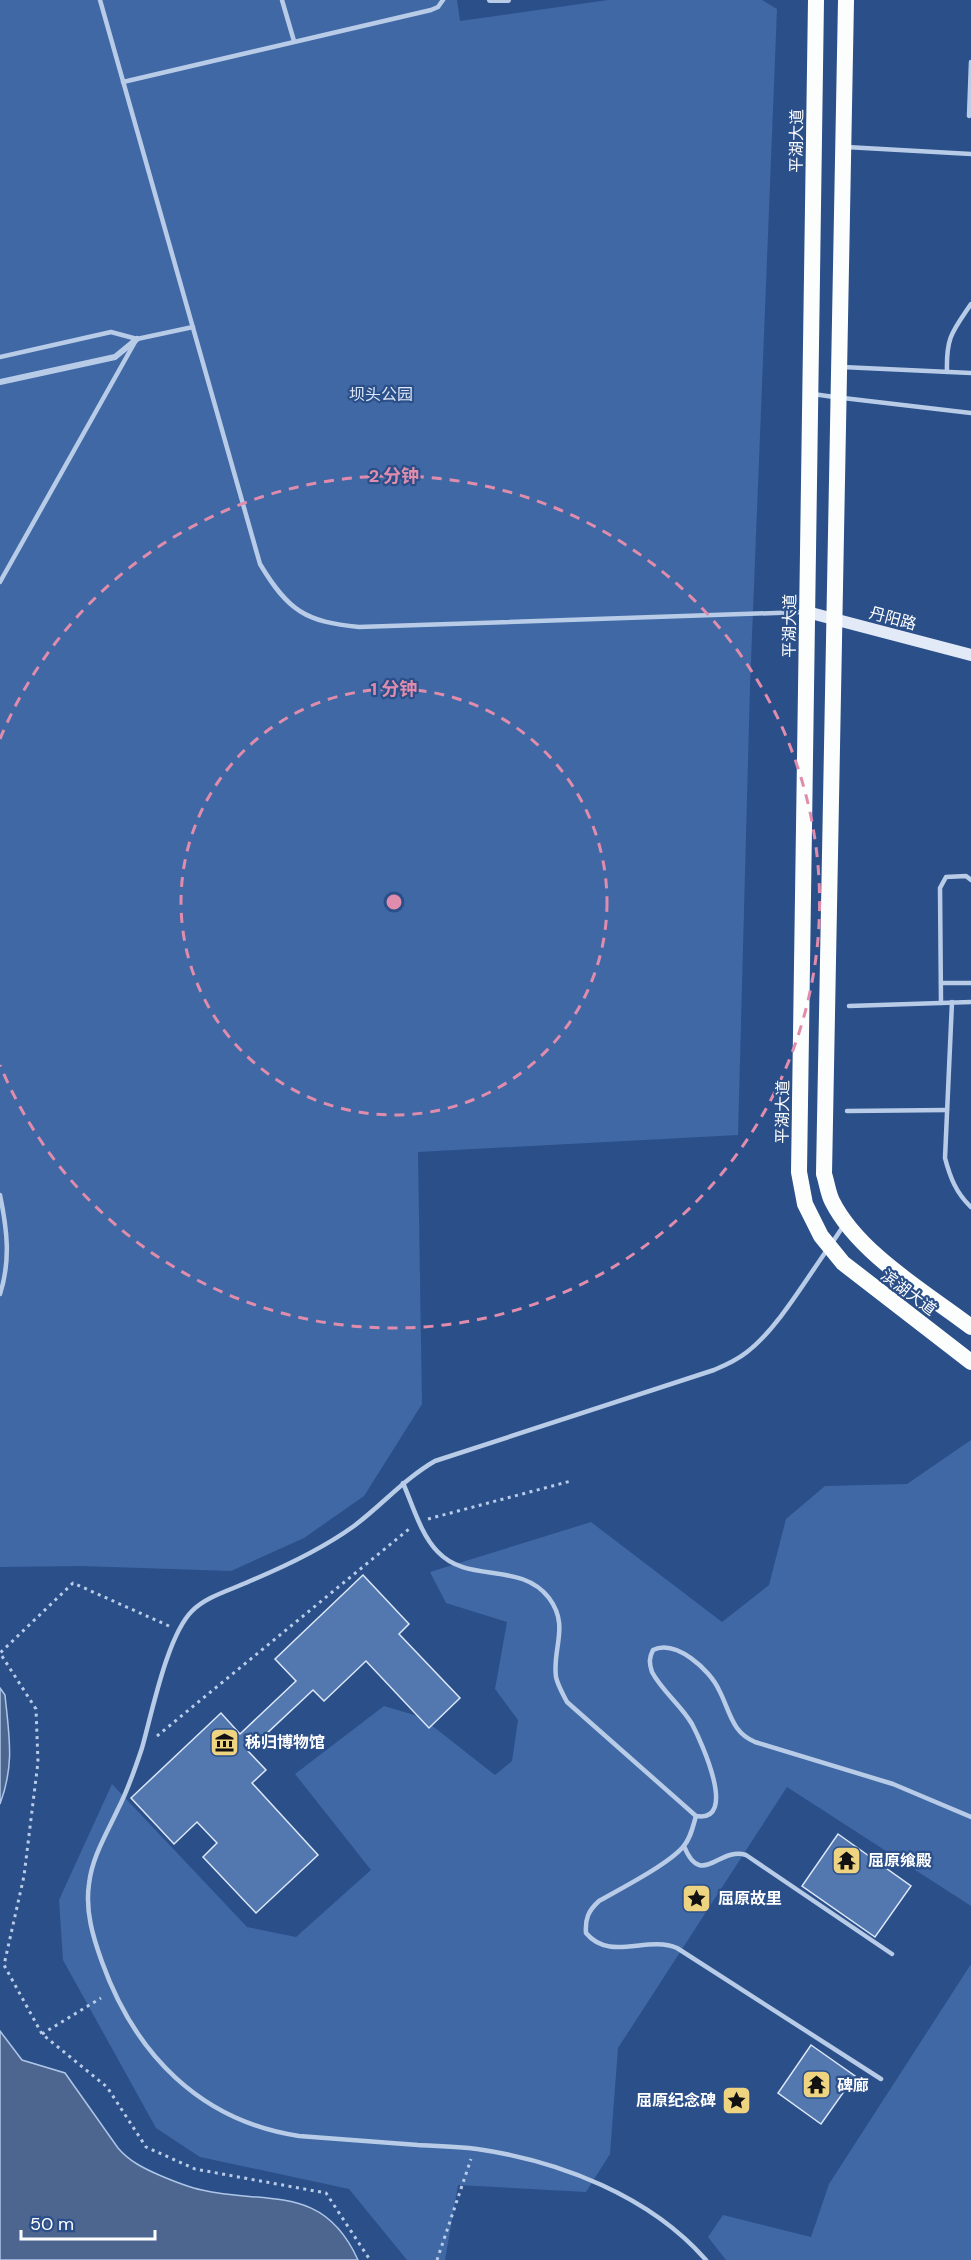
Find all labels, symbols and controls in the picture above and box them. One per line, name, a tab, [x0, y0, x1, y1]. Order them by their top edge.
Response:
street label: 平湖大道	[785, 109, 808, 173]
park label: 坝头公园	[349, 384, 413, 405]
text: 2 分钟	[369, 464, 419, 488]
street label: 平湖大道	[778, 594, 801, 658]
street label: 丹阳路	[867, 602, 919, 635]
text: 1 分钟	[371, 677, 417, 701]
centre of rings	[384, 892, 404, 912]
street label: 平湖大道	[771, 1080, 794, 1144]
street label: 滨湖大道	[877, 1265, 941, 1320]
museum icon: 秭归博物馆	[208, 1726, 240, 1758]
place label: 秭归博物馆	[245, 1732, 325, 1753]
temple icon: 屈原飨殿	[831, 1844, 863, 1876]
place label: 屈原飨殿	[868, 1850, 932, 1871]
place icon: 屈原故里	[681, 1882, 713, 1914]
place label: 屈原故里	[718, 1888, 782, 1909]
temple icon: 碑廊	[800, 2069, 832, 2101]
place label: 碑廊	[837, 2075, 869, 2096]
place icon: 屈原纪念碑	[721, 2084, 753, 2116]
place label: 屈原纪念碑	[636, 2090, 716, 2111]
scale bar	[21, 2203, 154, 2241]
text: 50 m	[30, 2212, 74, 2236]

